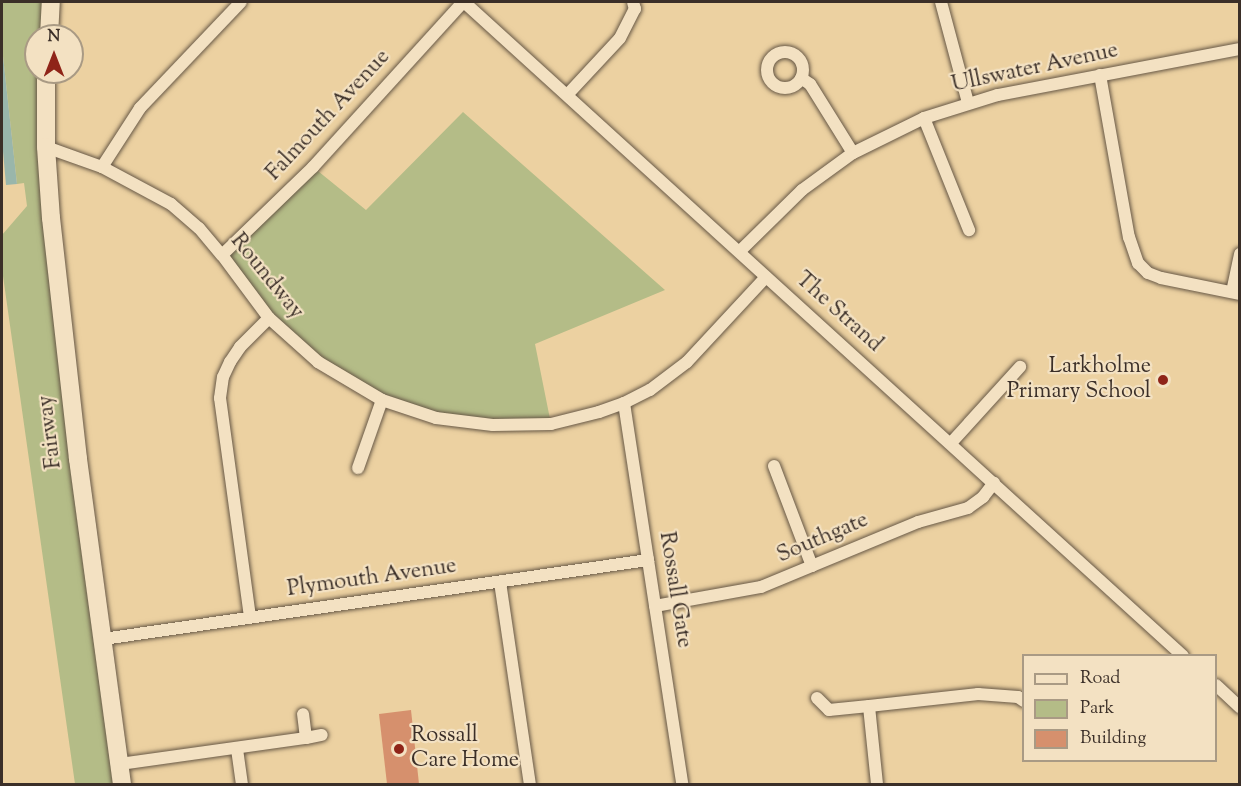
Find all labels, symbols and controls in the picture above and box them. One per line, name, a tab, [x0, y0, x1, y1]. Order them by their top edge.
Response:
north arrow	[24, 24, 84, 84]
text: N	[48, 26, 60, 49]
street label: Ullswater Avenue	[949, 38, 1121, 100]
street label: Falmouth Avenue	[262, 45, 396, 187]
street label: Roundway	[224, 229, 308, 325]
street label: The Strand	[789, 267, 887, 359]
place label: Larkholme Primary School	[1007, 354, 1151, 406]
marker: Larkholme Primary School	[1156, 373, 1170, 387]
street label: Fairway	[33, 394, 69, 470]
street label: Southgate	[773, 508, 873, 570]
street label: Rossall Gate	[652, 530, 696, 650]
street label: Plymouth Avenue	[286, 554, 458, 604]
legend	[1022, 654, 1217, 762]
text: Road	[1080, 666, 1120, 692]
text: Park	[1080, 696, 1114, 722]
place label: Rossall Care Home	[411, 723, 519, 774]
text: Building	[1080, 726, 1146, 752]
marker: Rossall Care Home	[392, 742, 406, 756]

